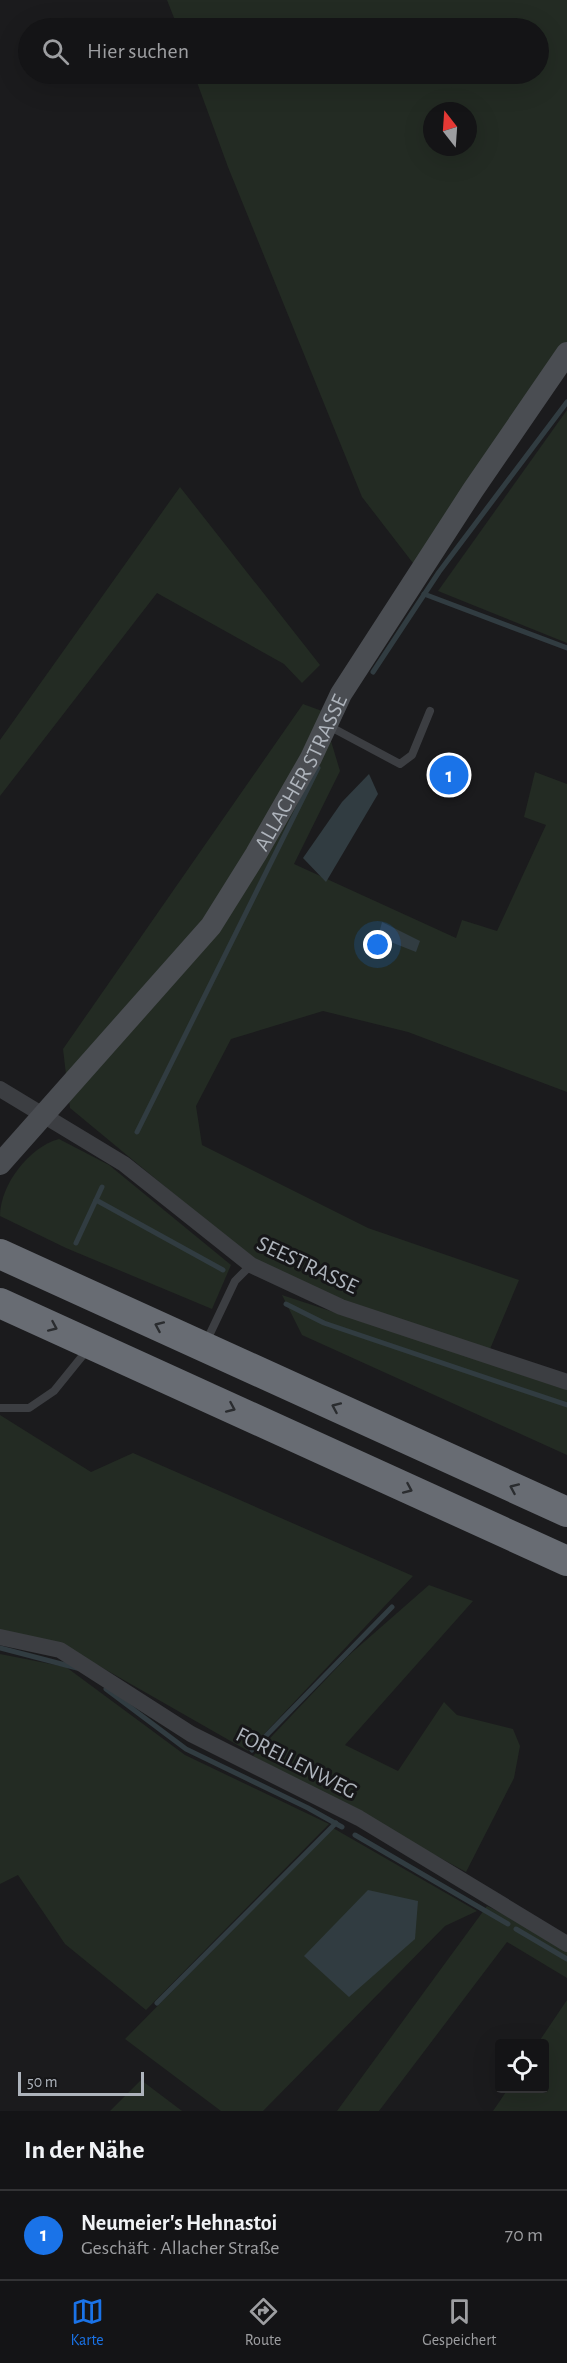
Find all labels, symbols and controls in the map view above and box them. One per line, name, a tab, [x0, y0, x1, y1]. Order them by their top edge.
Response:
search box	[18, 18, 549, 84]
icon: search	[39, 35, 72, 68]
text: Hier suchen	[87, 40, 189, 62]
north arrow	[423, 102, 477, 156]
street label: ALLACHER STRASSE	[250, 691, 351, 855]
pin: 1	[430, 752, 468, 798]
your location	[363, 930, 392, 959]
street label: SEESTRASSE	[254, 1232, 362, 1298]
one-way arrow	[47, 1320, 58, 1332]
one-way arrow	[154, 1322, 165, 1334]
one-way arrow	[224, 1401, 235, 1413]
one-way arrow	[332, 1403, 343, 1415]
one-way arrow	[402, 1481, 413, 1493]
one-way arrow	[509, 1483, 520, 1495]
street label: FORELLENWEG	[232, 1723, 361, 1803]
map controls	[495, 2039, 549, 2093]
button: locate	[495, 2039, 549, 2093]
scale bar	[18, 2069, 144, 2096]
text: 50 m	[27, 2074, 58, 2090]
text: In der Nähe	[24, 2137, 144, 2163]
text: Neumeier's Hehnastoi	[81, 2212, 277, 2234]
text: 1	[40, 2225, 47, 2245]
text: 70 m	[505, 2225, 543, 2245]
text: Geschäft · Allacher Straße	[81, 2238, 280, 2258]
tab: Karte	[71, 2295, 104, 2350]
tab: Route	[245, 2295, 281, 2350]
tab: Gespeichert	[422, 2295, 496, 2350]

